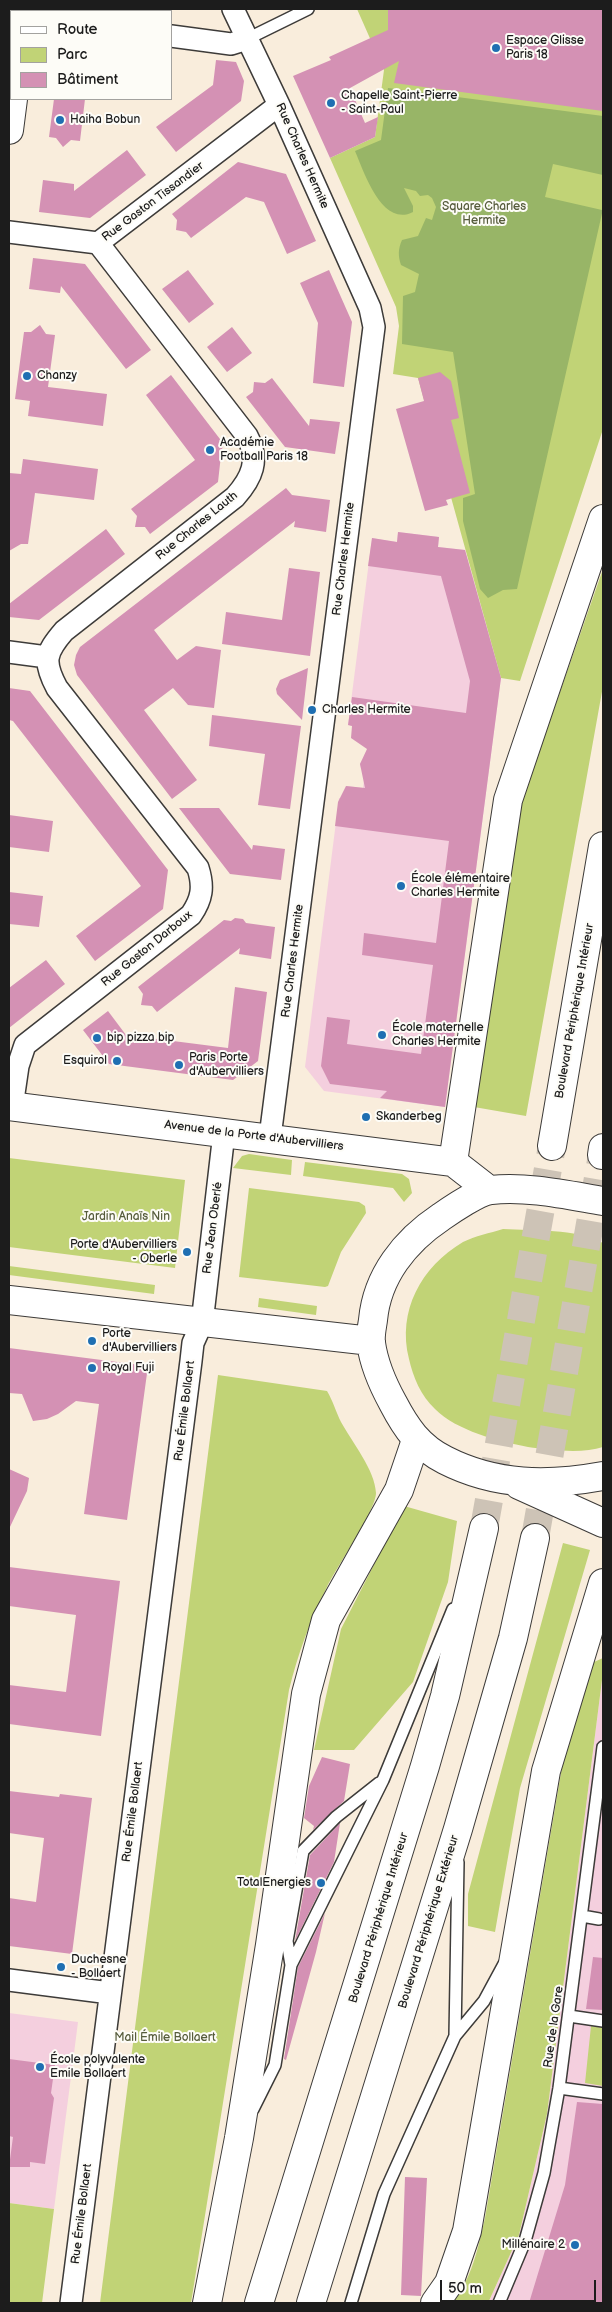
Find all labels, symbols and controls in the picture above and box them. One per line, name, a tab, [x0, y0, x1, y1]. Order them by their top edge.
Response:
legend	[10, 10, 172, 100]
text: Route	[57, 20, 97, 39]
place label: Espace Glisse Paris 18	[506, 34, 584, 62]
marker: Espace Glisse Paris 18	[490, 42, 502, 54]
text: Parc	[57, 45, 87, 64]
text: Bâtiment	[57, 70, 118, 89]
place label: Chapelle Saint-Pierre - Saint-Paul	[341, 89, 457, 117]
marker: Chapelle Saint-Pierre - Saint-Paul	[325, 97, 337, 109]
street label: Rue Charles Hermite	[272, 101, 332, 211]
place label: Haiha Bobun	[70, 113, 140, 127]
marker: Haiha Bobun	[54, 114, 66, 126]
street label: Rue Gaston Tissandier	[99, 159, 207, 245]
park label: Square Charles Hermite	[442, 200, 526, 228]
place label: Chanzy	[37, 369, 77, 383]
marker: Chanzy	[21, 370, 33, 382]
place label: Académie Football Paris 18	[220, 436, 308, 464]
marker: Académie Football Paris 18	[204, 444, 216, 456]
street label: Rue Charles Lauth	[153, 489, 241, 563]
street label: Rue Charles Hermite	[330, 501, 358, 617]
place label: Charles Hermite	[322, 703, 411, 717]
marker: Charles Hermite	[306, 704, 318, 716]
place label: École élémentaire Charles Hermite	[411, 872, 510, 900]
marker: École élémentaire Charles Hermite	[395, 880, 407, 892]
street label: Rue Charles Hermite	[279, 903, 307, 1019]
street label: Rue Gaston Darboux	[99, 908, 195, 990]
street label: Boulevard Périphérique Intérieur	[552, 922, 598, 1100]
place label: École maternelle Charles Hermite	[392, 1021, 484, 1049]
marker: École maternelle Charles Hermite	[376, 1029, 388, 1041]
place label: bip pizza bip	[107, 1031, 174, 1045]
marker: bip pizza bip	[91, 1032, 103, 1044]
place label: Paris Porte d'Aubervilliers	[189, 1051, 264, 1079]
place label: Esquirol	[63, 1054, 107, 1068]
marker: Esquirol	[111, 1055, 123, 1067]
marker: Paris Porte d'Aubervilliers	[173, 1059, 185, 1071]
place label: Skanderbeg	[376, 1110, 442, 1124]
marker: Skanderbeg	[360, 1111, 372, 1123]
street label: Avenue de la Porte d'Aubervilliers	[164, 1118, 344, 1154]
street label: Rue Jean Oberlé	[200, 1181, 226, 1275]
park label: Jardin Anaïs Nin	[82, 1210, 170, 1224]
place label: Porte d'Aubervilliers - Oberle	[70, 1238, 177, 1266]
marker: Porte d'Aubervilliers - Oberle	[181, 1246, 193, 1258]
place label: Porte d'Aubervilliers	[102, 1327, 177, 1355]
marker: Porte d'Aubervilliers	[86, 1335, 98, 1347]
street label: Rue Émile Bollaert	[172, 1360, 198, 1462]
place label: Royal Fuji	[102, 1361, 154, 1375]
marker: Royal Fuji	[86, 1362, 98, 1374]
street label: Rue Émile Bollaert	[120, 1761, 146, 1863]
street label: Boulevard Périphérique Intérieur	[346, 1831, 412, 2005]
street label: Boulevard Périphérique Extérieur	[396, 1834, 462, 2010]
place label: TotalEnergies	[237, 1876, 311, 1890]
marker: TotalEnergies	[315, 1877, 327, 1889]
place label: Duchesne - Bollaert	[71, 1953, 126, 1981]
marker: Duchesne - Bollaert	[55, 1961, 67, 1973]
street label: Rue de la Gare	[541, 1985, 567, 2069]
park label: Mail Émile Bollaert	[114, 2031, 216, 2045]
place label: École polyvalente Emile Bollaert	[50, 2053, 145, 2081]
marker: École polyvalente Emile Bollaert	[34, 2061, 46, 2073]
street label: Rue Émile Bollaert	[69, 2163, 95, 2265]
place label: Millénaire 2	[501, 2238, 565, 2252]
marker: Millénaire 2	[569, 2239, 581, 2251]
scale bar	[442, 2270, 598, 2302]
text: 50 m	[448, 2279, 482, 2298]

